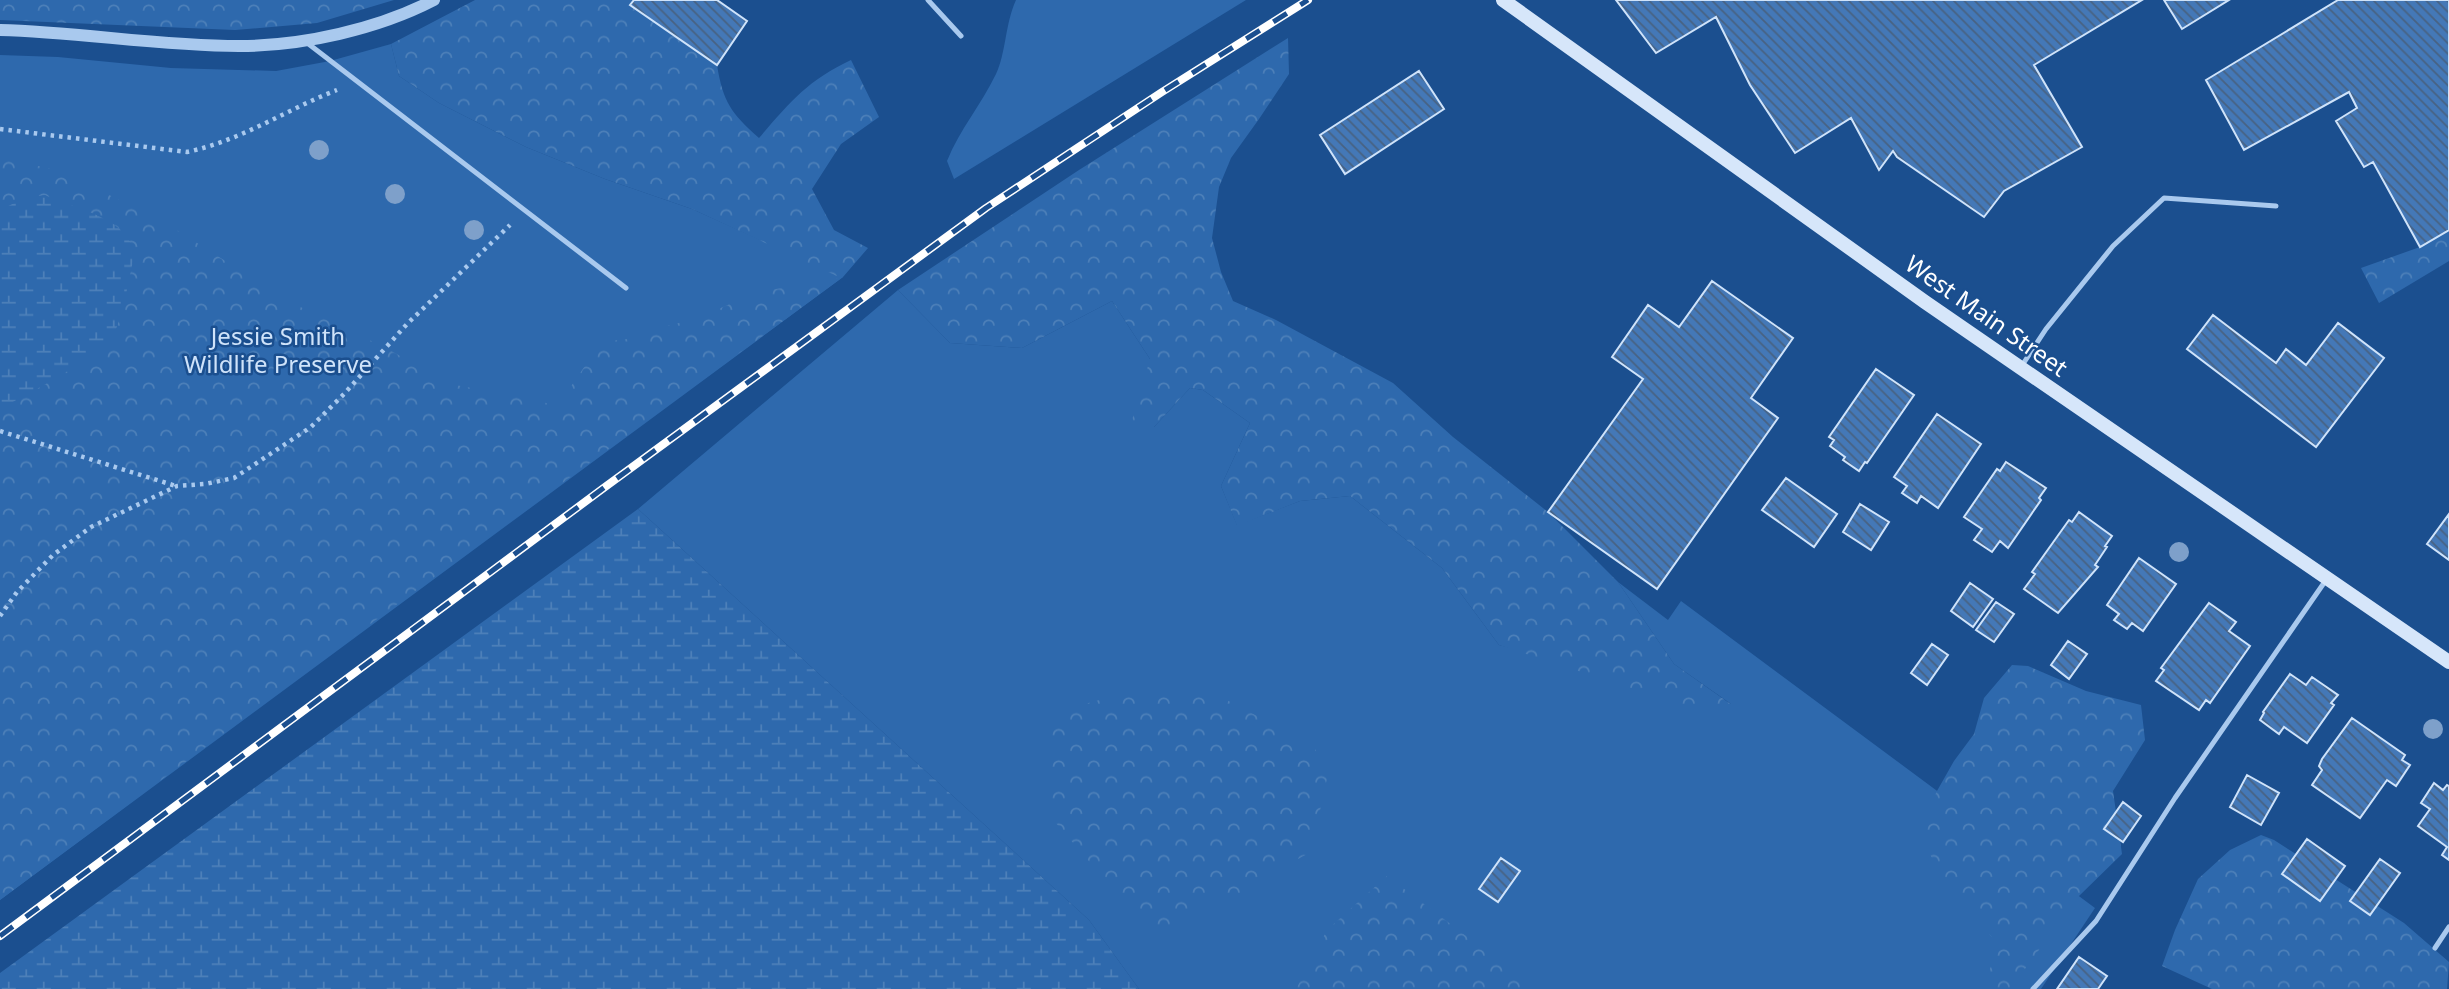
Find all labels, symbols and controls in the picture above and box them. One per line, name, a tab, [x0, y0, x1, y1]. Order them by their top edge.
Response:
street label: West Main Street	[1899, 247, 2075, 384]
park label: Jessie Smith Wildlife Preserve	[184, 319, 372, 380]

